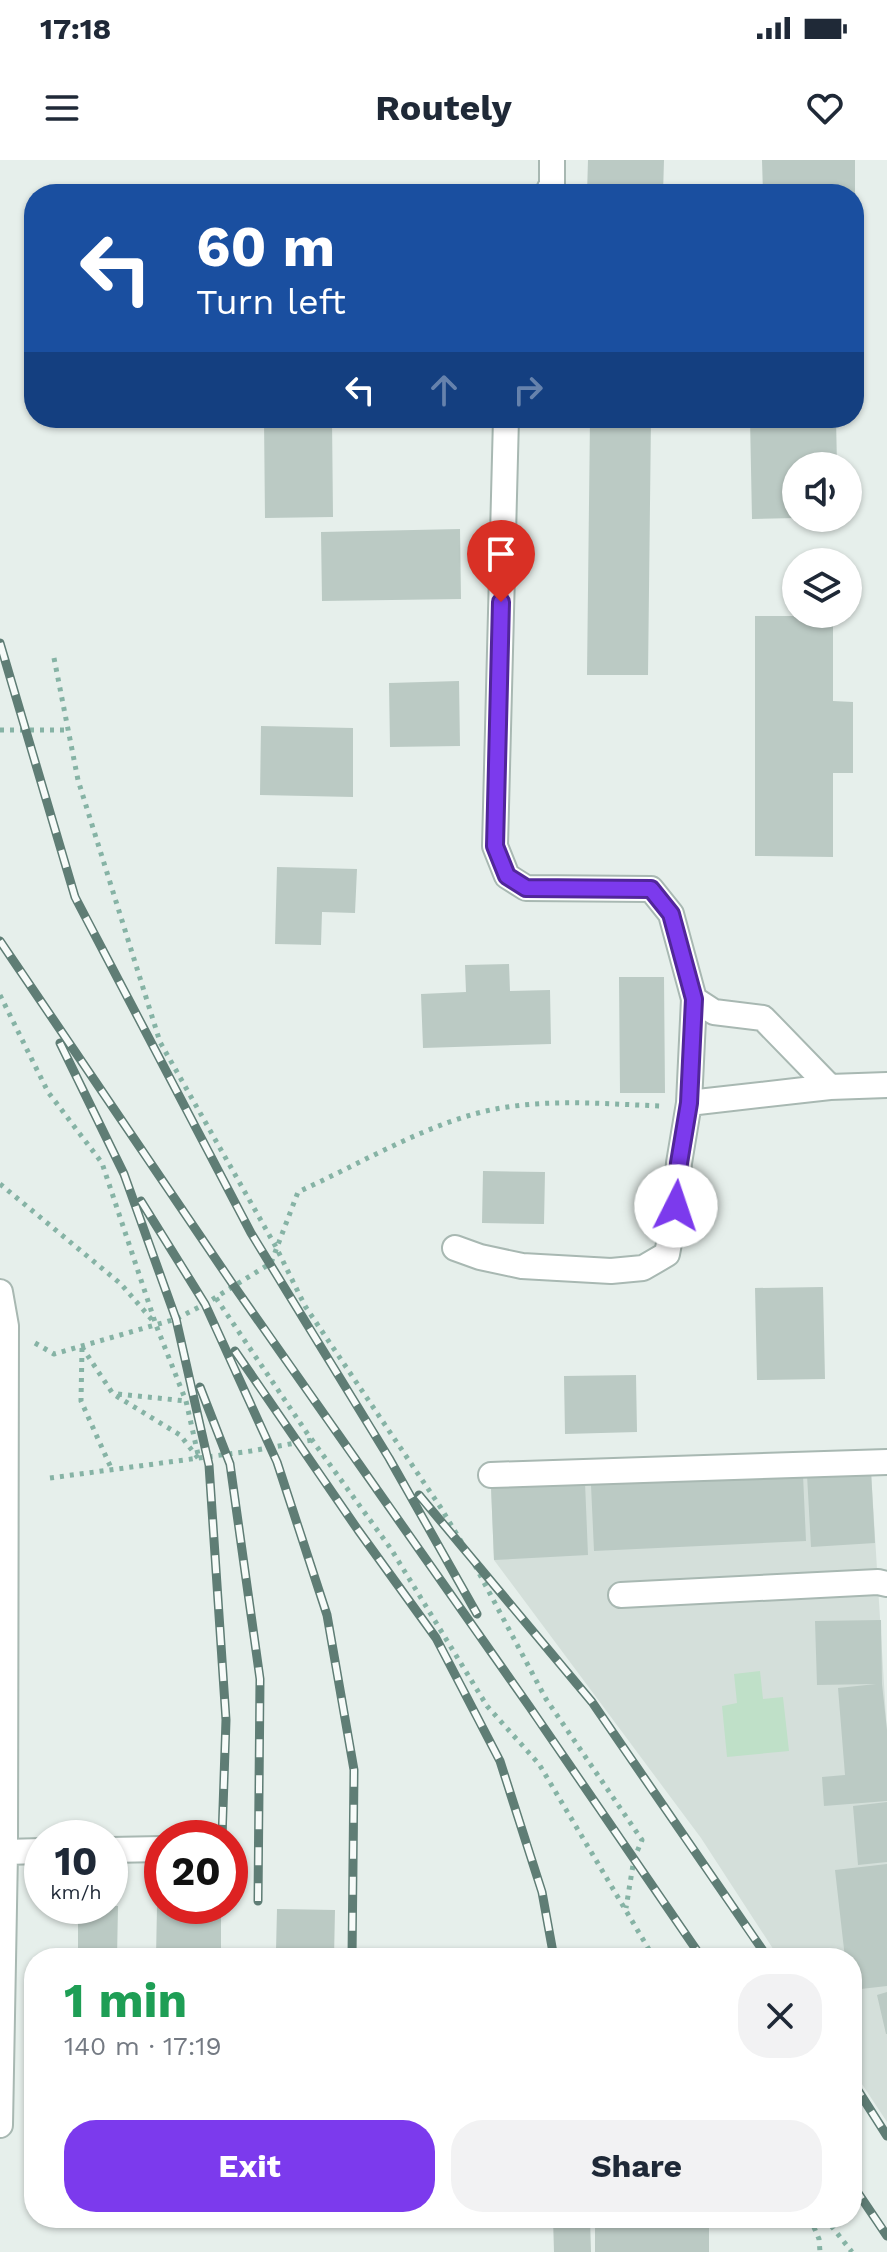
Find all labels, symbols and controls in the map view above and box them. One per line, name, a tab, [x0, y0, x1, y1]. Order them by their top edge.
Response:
text: 17:18	[40, 11, 111, 46]
icon: menu	[40, 86, 84, 130]
icon: heart	[803, 86, 847, 130]
text: Routely	[375, 87, 512, 129]
text: 60 m	[196, 214, 335, 280]
icon: left	[64, 216, 168, 320]
text: Turn left	[196, 281, 346, 323]
icon: left	[338, 368, 382, 412]
icon: ahead	[422, 368, 466, 412]
icon: right	[506, 368, 550, 412]
map controls	[782, 452, 862, 628]
button: sound	[782, 452, 862, 532]
pin	[467, 520, 535, 602]
icon: arrive	[479, 532, 523, 576]
button: layers	[782, 548, 862, 628]
position arrow	[634, 1164, 718, 1248]
speed limit sign: 20	[144, 1820, 248, 1924]
text: 10	[55, 1838, 98, 1885]
text: km/h	[50, 1880, 102, 1904]
text: 1 min	[64, 1972, 187, 2029]
button: close	[738, 1974, 822, 2058]
text: 140 m · 17:19	[64, 2031, 222, 2061]
button: Exit	[64, 2120, 435, 2212]
button: Share	[451, 2120, 822, 2212]

